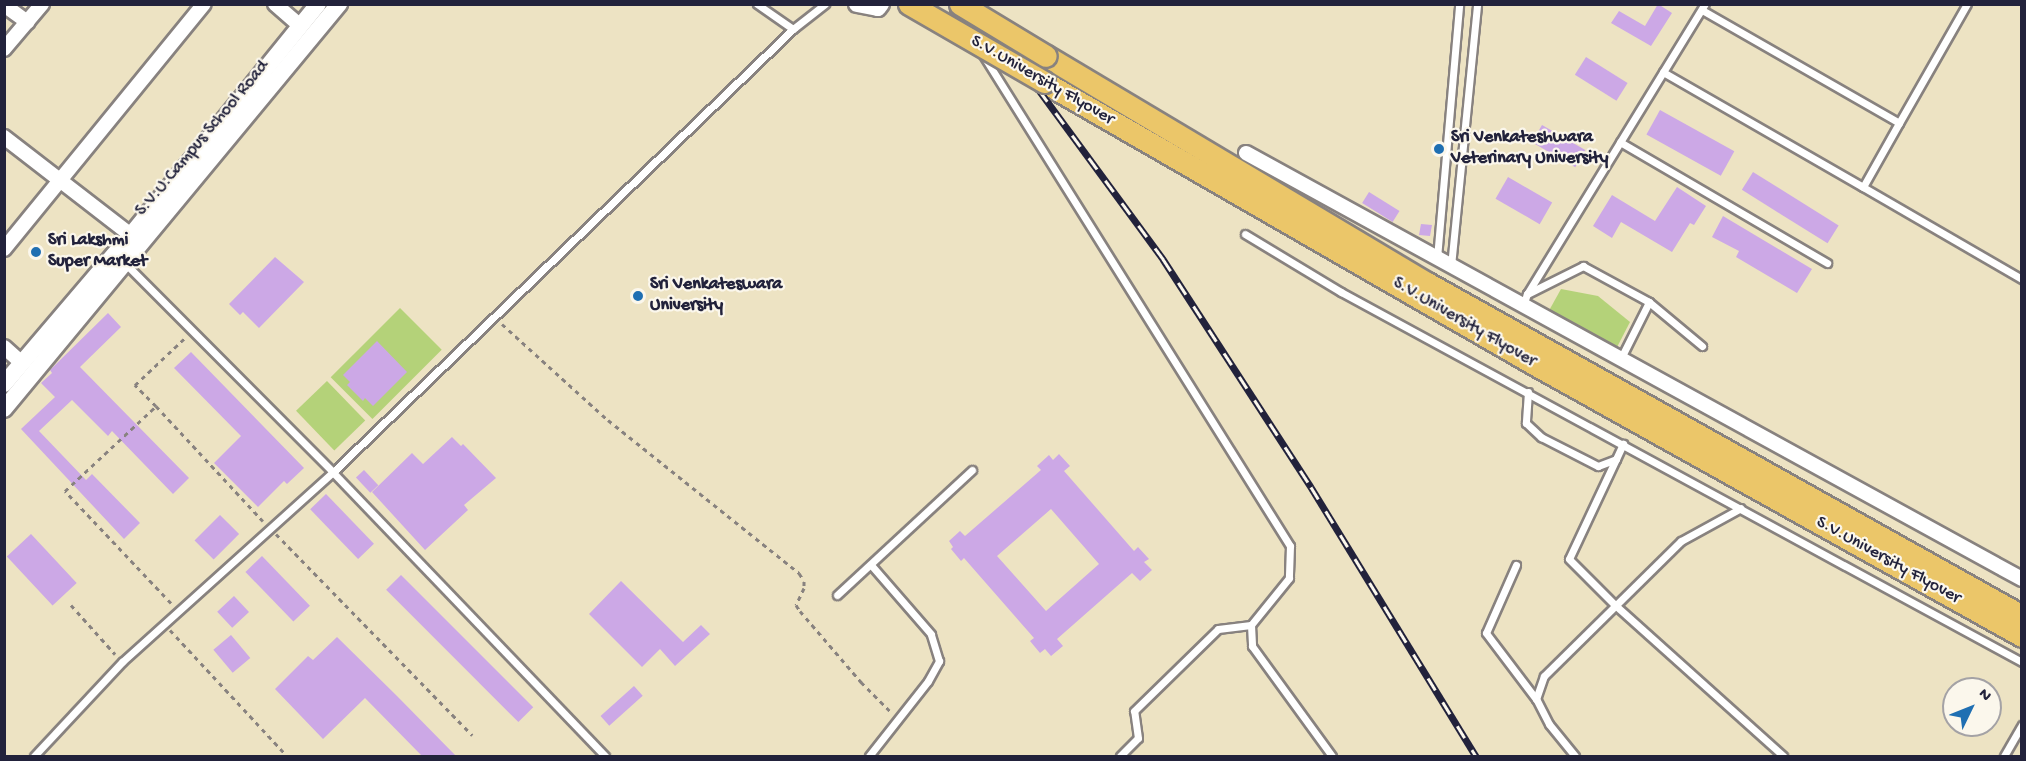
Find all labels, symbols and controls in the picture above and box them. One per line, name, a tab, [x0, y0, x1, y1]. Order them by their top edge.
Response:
street label: S.V.University Flyover	[966, 31, 1118, 131]
street label: S.V.U.Campus School Road	[131, 57, 275, 221]
place label: Sri Venkateshwara Veterinary University	[1451, 128, 1608, 170]
marker: Sri Venkateshwara Veterinary University	[1432, 142, 1446, 156]
place label: Sri Lakshmi Super Market	[48, 231, 147, 274]
marker: Sri Lakshmi Super Market	[29, 245, 43, 259]
street label: S.V.University Flyover	[1388, 273, 1540, 373]
place label: Sri Venkateswara University	[650, 275, 782, 318]
marker: Sri Venkateswara University	[631, 289, 645, 303]
street label: S.V.University Flyover	[1812, 512, 1964, 610]
north arrow	[1942, 677, 2002, 737]
text: N	[1974, 685, 1995, 706]

